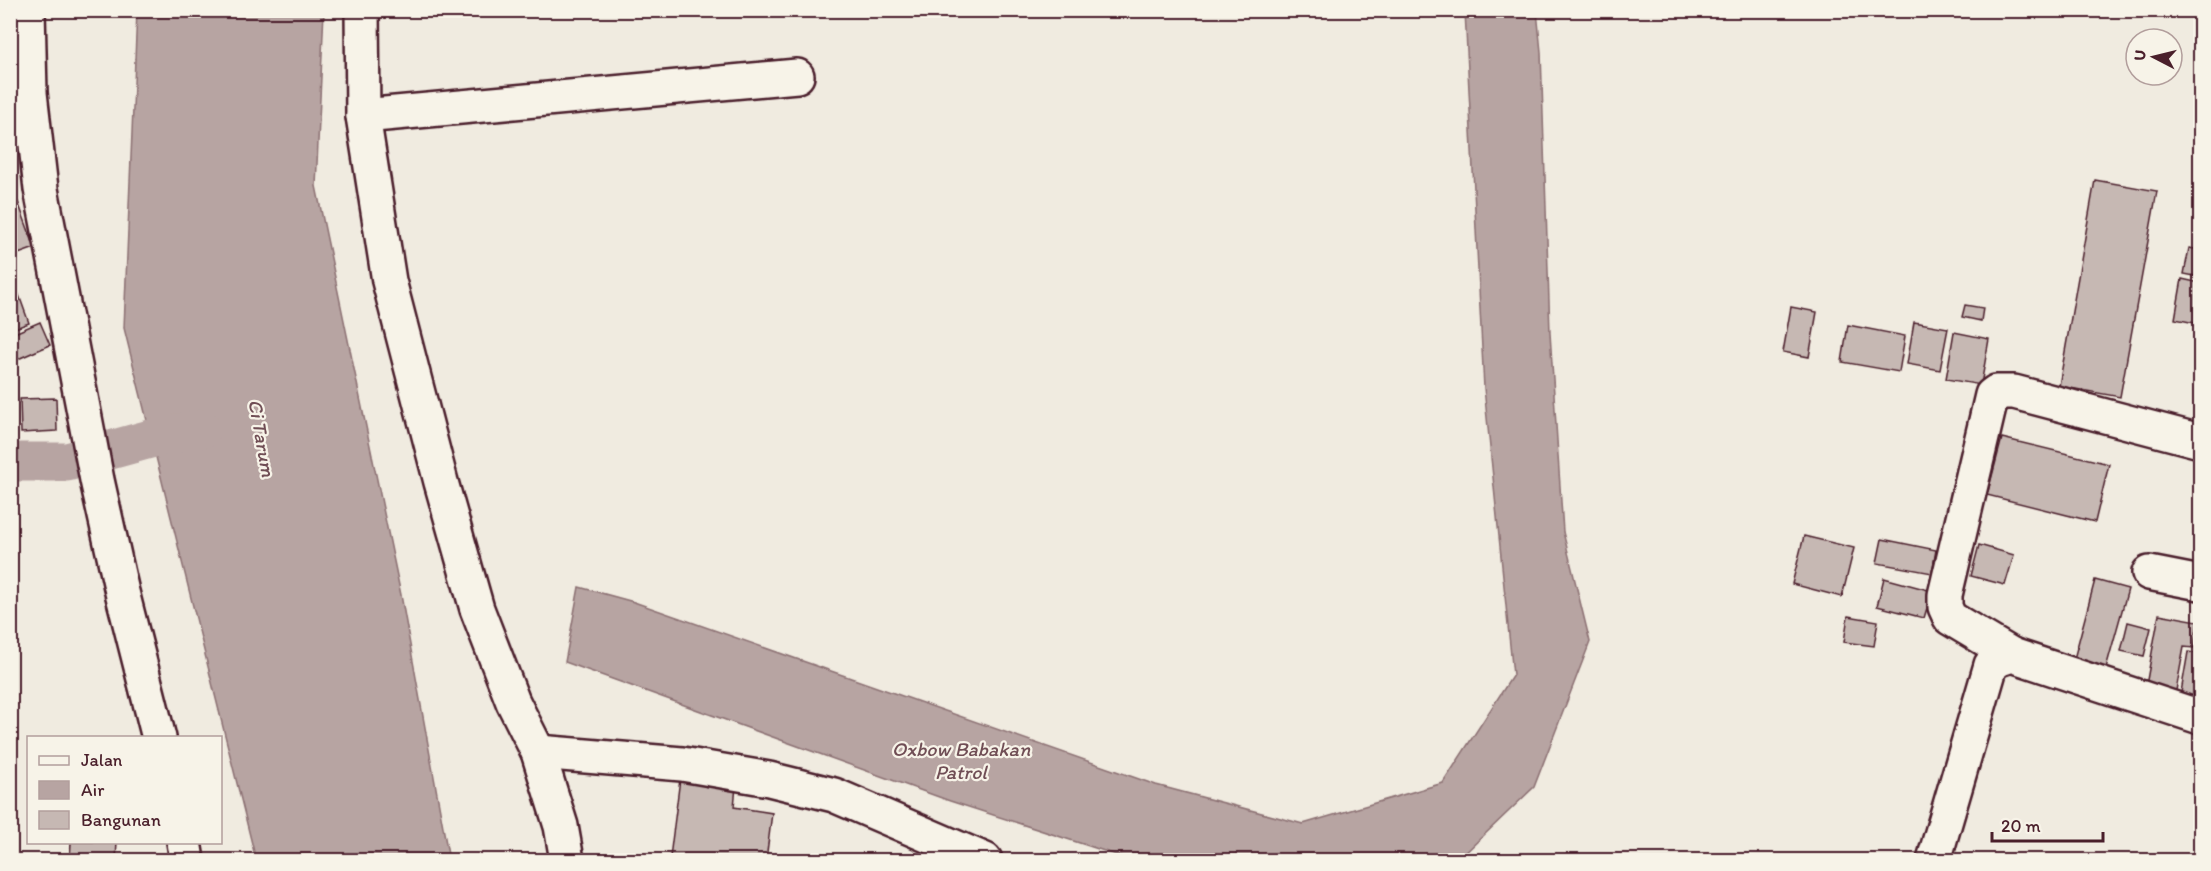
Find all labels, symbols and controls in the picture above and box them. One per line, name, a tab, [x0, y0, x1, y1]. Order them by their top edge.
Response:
north arrow	[2124, 27, 2184, 87]
text: U	[2130, 49, 2150, 62]
water label: Ci Tarum	[243, 397, 281, 480]
legend	[27, 736, 222, 844]
water label: Oxbow Babakan Patrol	[892, 737, 1031, 784]
text: Jalan	[81, 749, 123, 771]
text: Air	[81, 779, 105, 801]
scale bar	[1992, 805, 2103, 843]
text: Bangunan	[81, 809, 161, 831]
text: 20 m	[2001, 815, 2041, 837]

